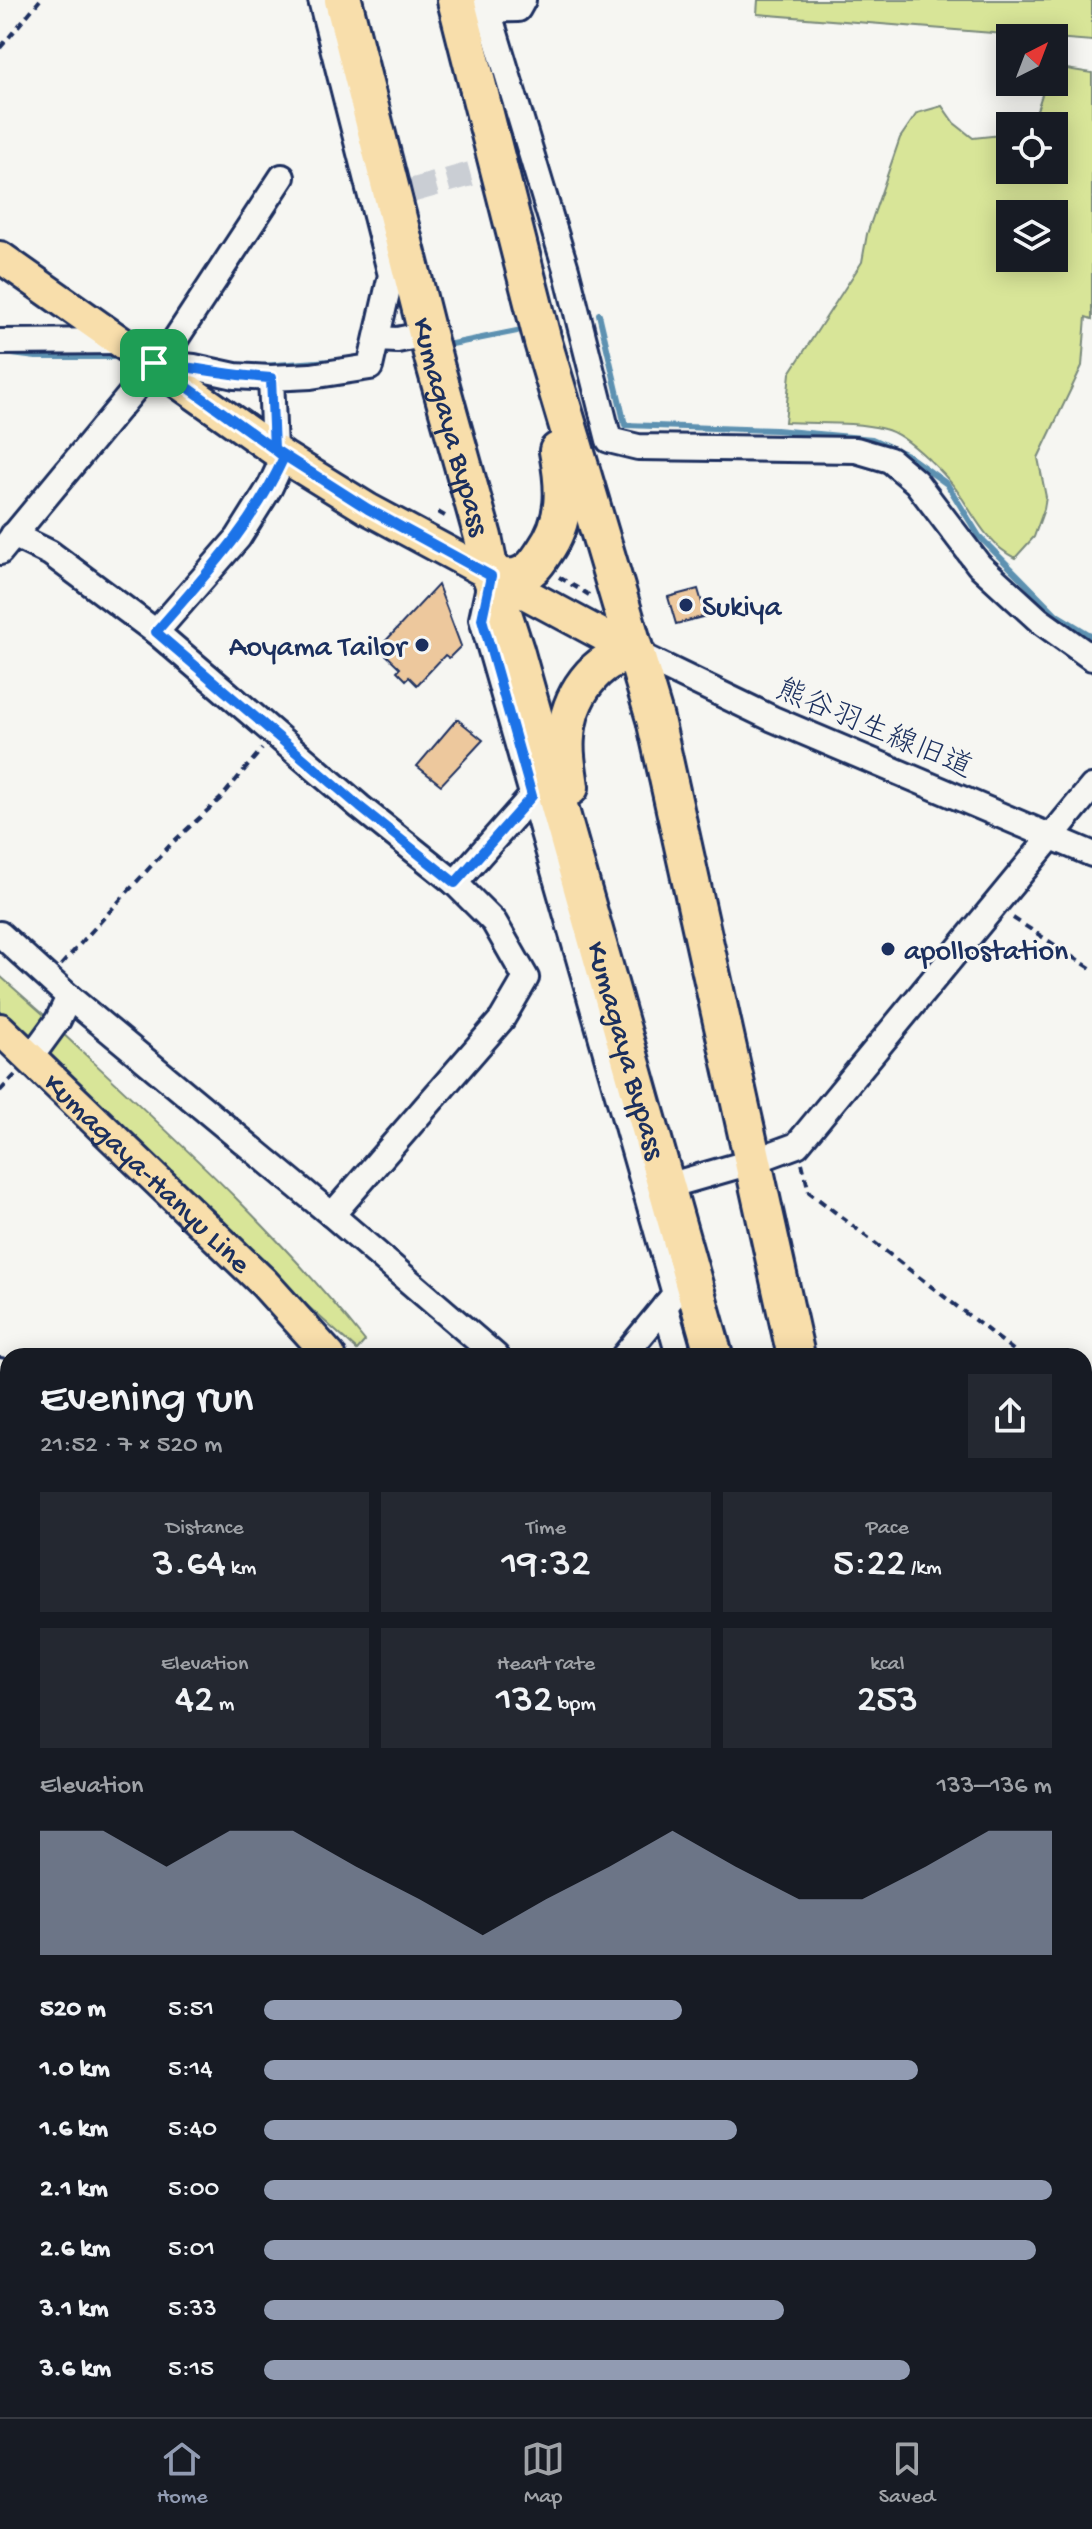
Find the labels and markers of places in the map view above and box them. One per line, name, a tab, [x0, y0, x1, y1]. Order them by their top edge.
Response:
pin	[120, 329, 188, 397]
place label: Sukiya	[702, 592, 783, 627]
marker: Sukiya	[677, 596, 695, 614]
place label: Aoyama Tailor	[229, 632, 408, 667]
marker: Aoyama Tailor	[413, 636, 431, 654]
place label: apollostation	[904, 936, 1068, 971]
marker: apollostation	[879, 940, 897, 958]

